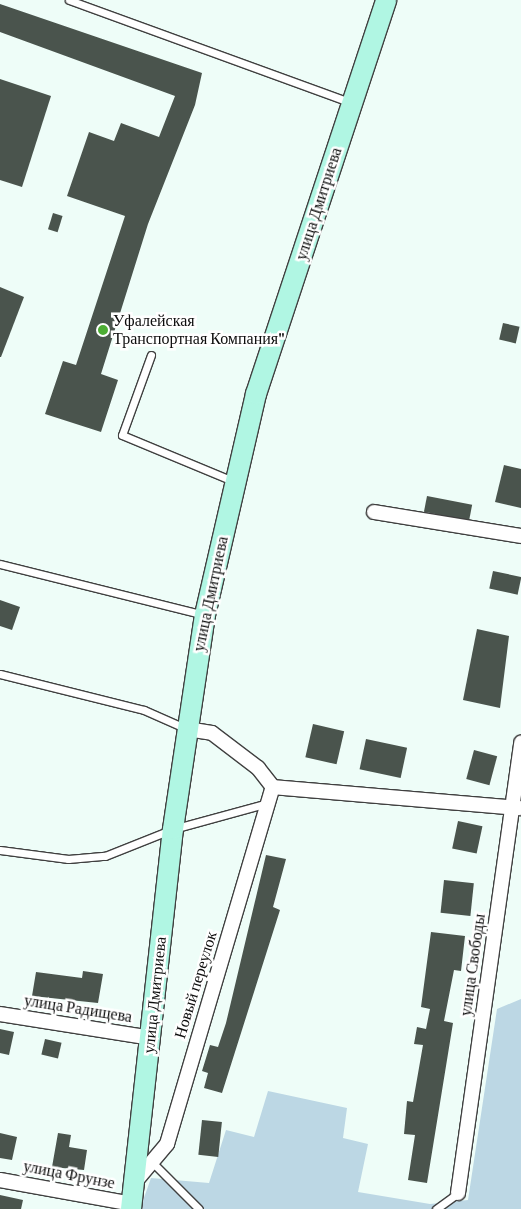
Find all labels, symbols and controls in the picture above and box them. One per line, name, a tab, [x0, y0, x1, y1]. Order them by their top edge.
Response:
street label: улица Дмитриева	[292, 145, 346, 263]
place label: Уфалейская Транспортная Компания"	[113, 311, 285, 349]
marker: Уфалейская Транспортная Компания"	[97, 324, 109, 336]
street label: улица Дмитриева	[189, 535, 233, 653]
street label: улица Свободы	[456, 913, 490, 1017]
street label: Новый переулок	[171, 929, 221, 1041]
street label: улица Дмитриева	[139, 936, 171, 1054]
street label: улица Радищева	[23, 991, 133, 1027]
street label: улица Фрунзе	[22, 1157, 116, 1193]

